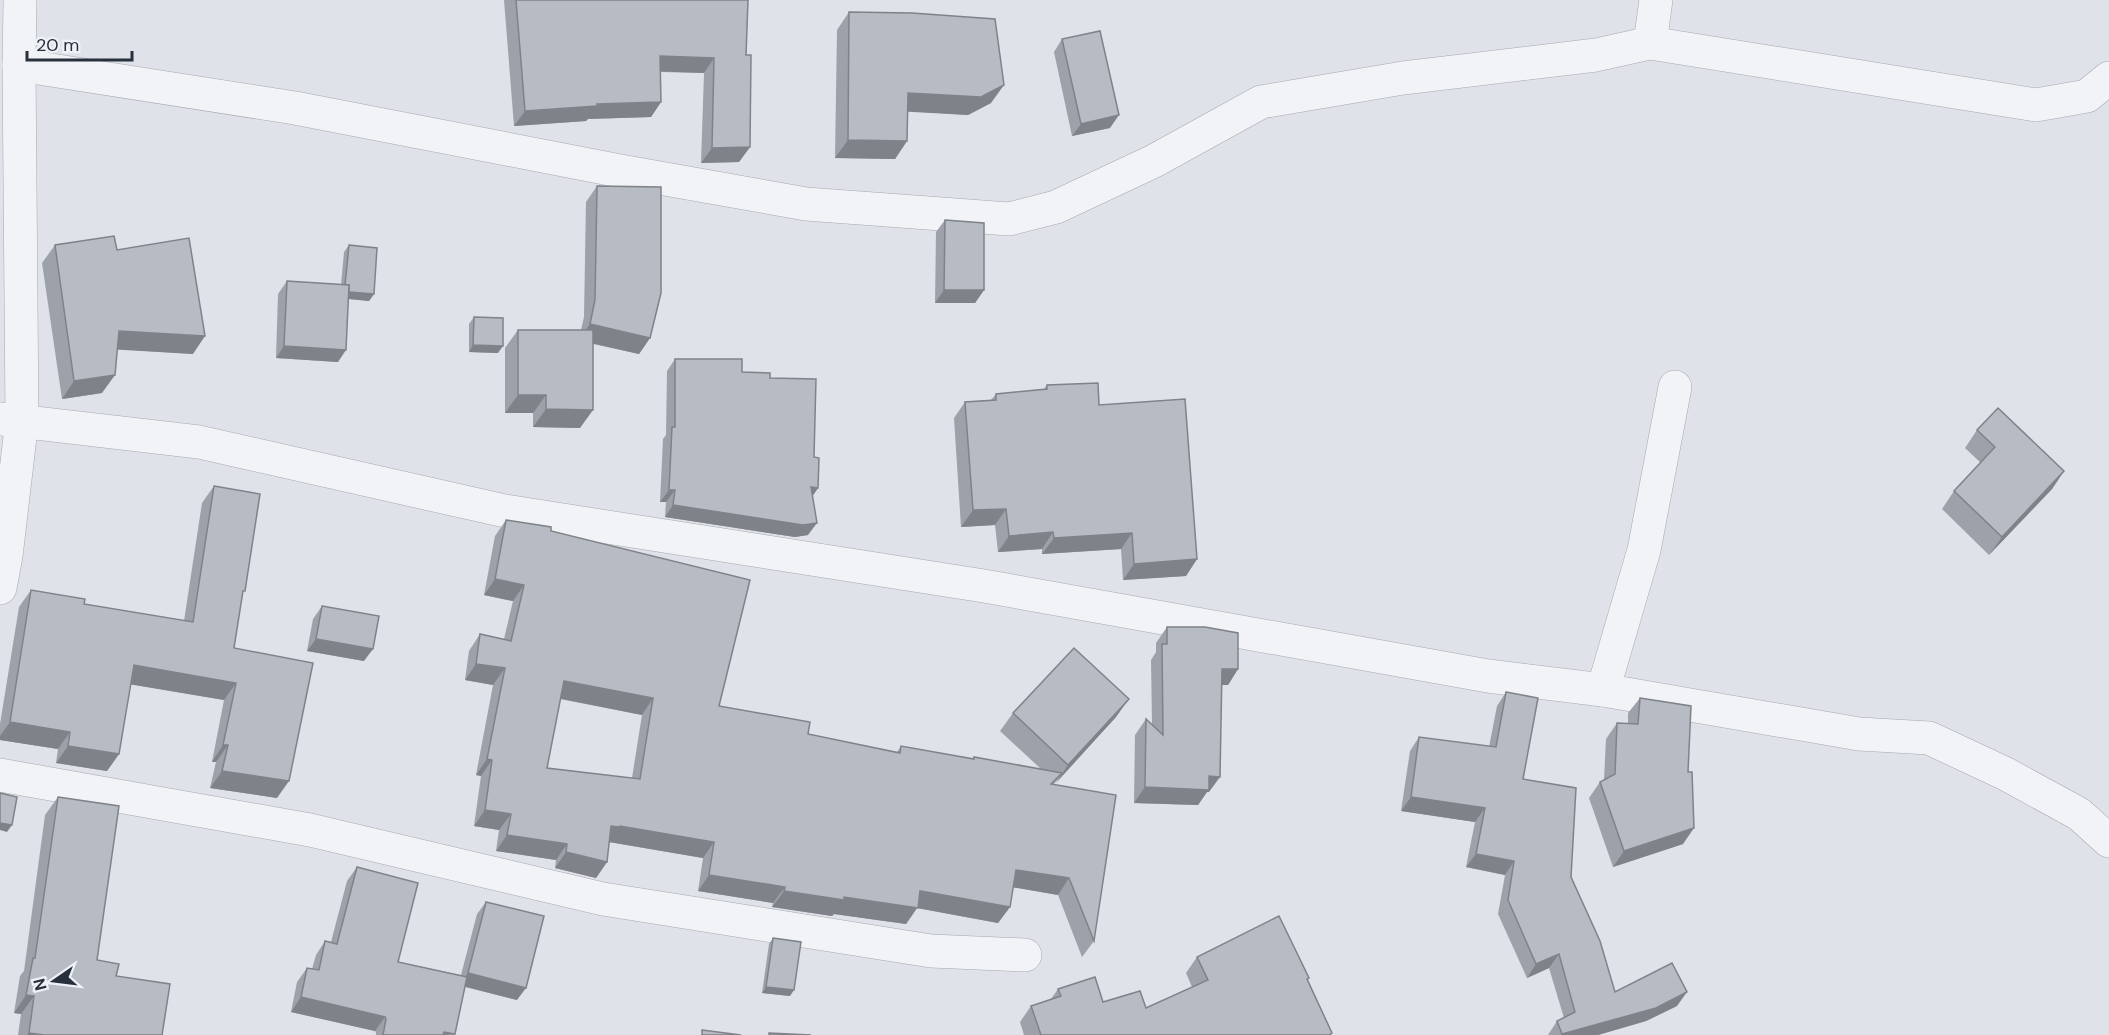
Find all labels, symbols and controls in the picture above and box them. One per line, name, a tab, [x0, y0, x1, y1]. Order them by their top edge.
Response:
scale bar	[27, 24, 132, 62]
text: 20 m	[36, 33, 79, 57]
north arrow	[24, 951, 84, 1011]
text: N	[28, 976, 52, 993]

